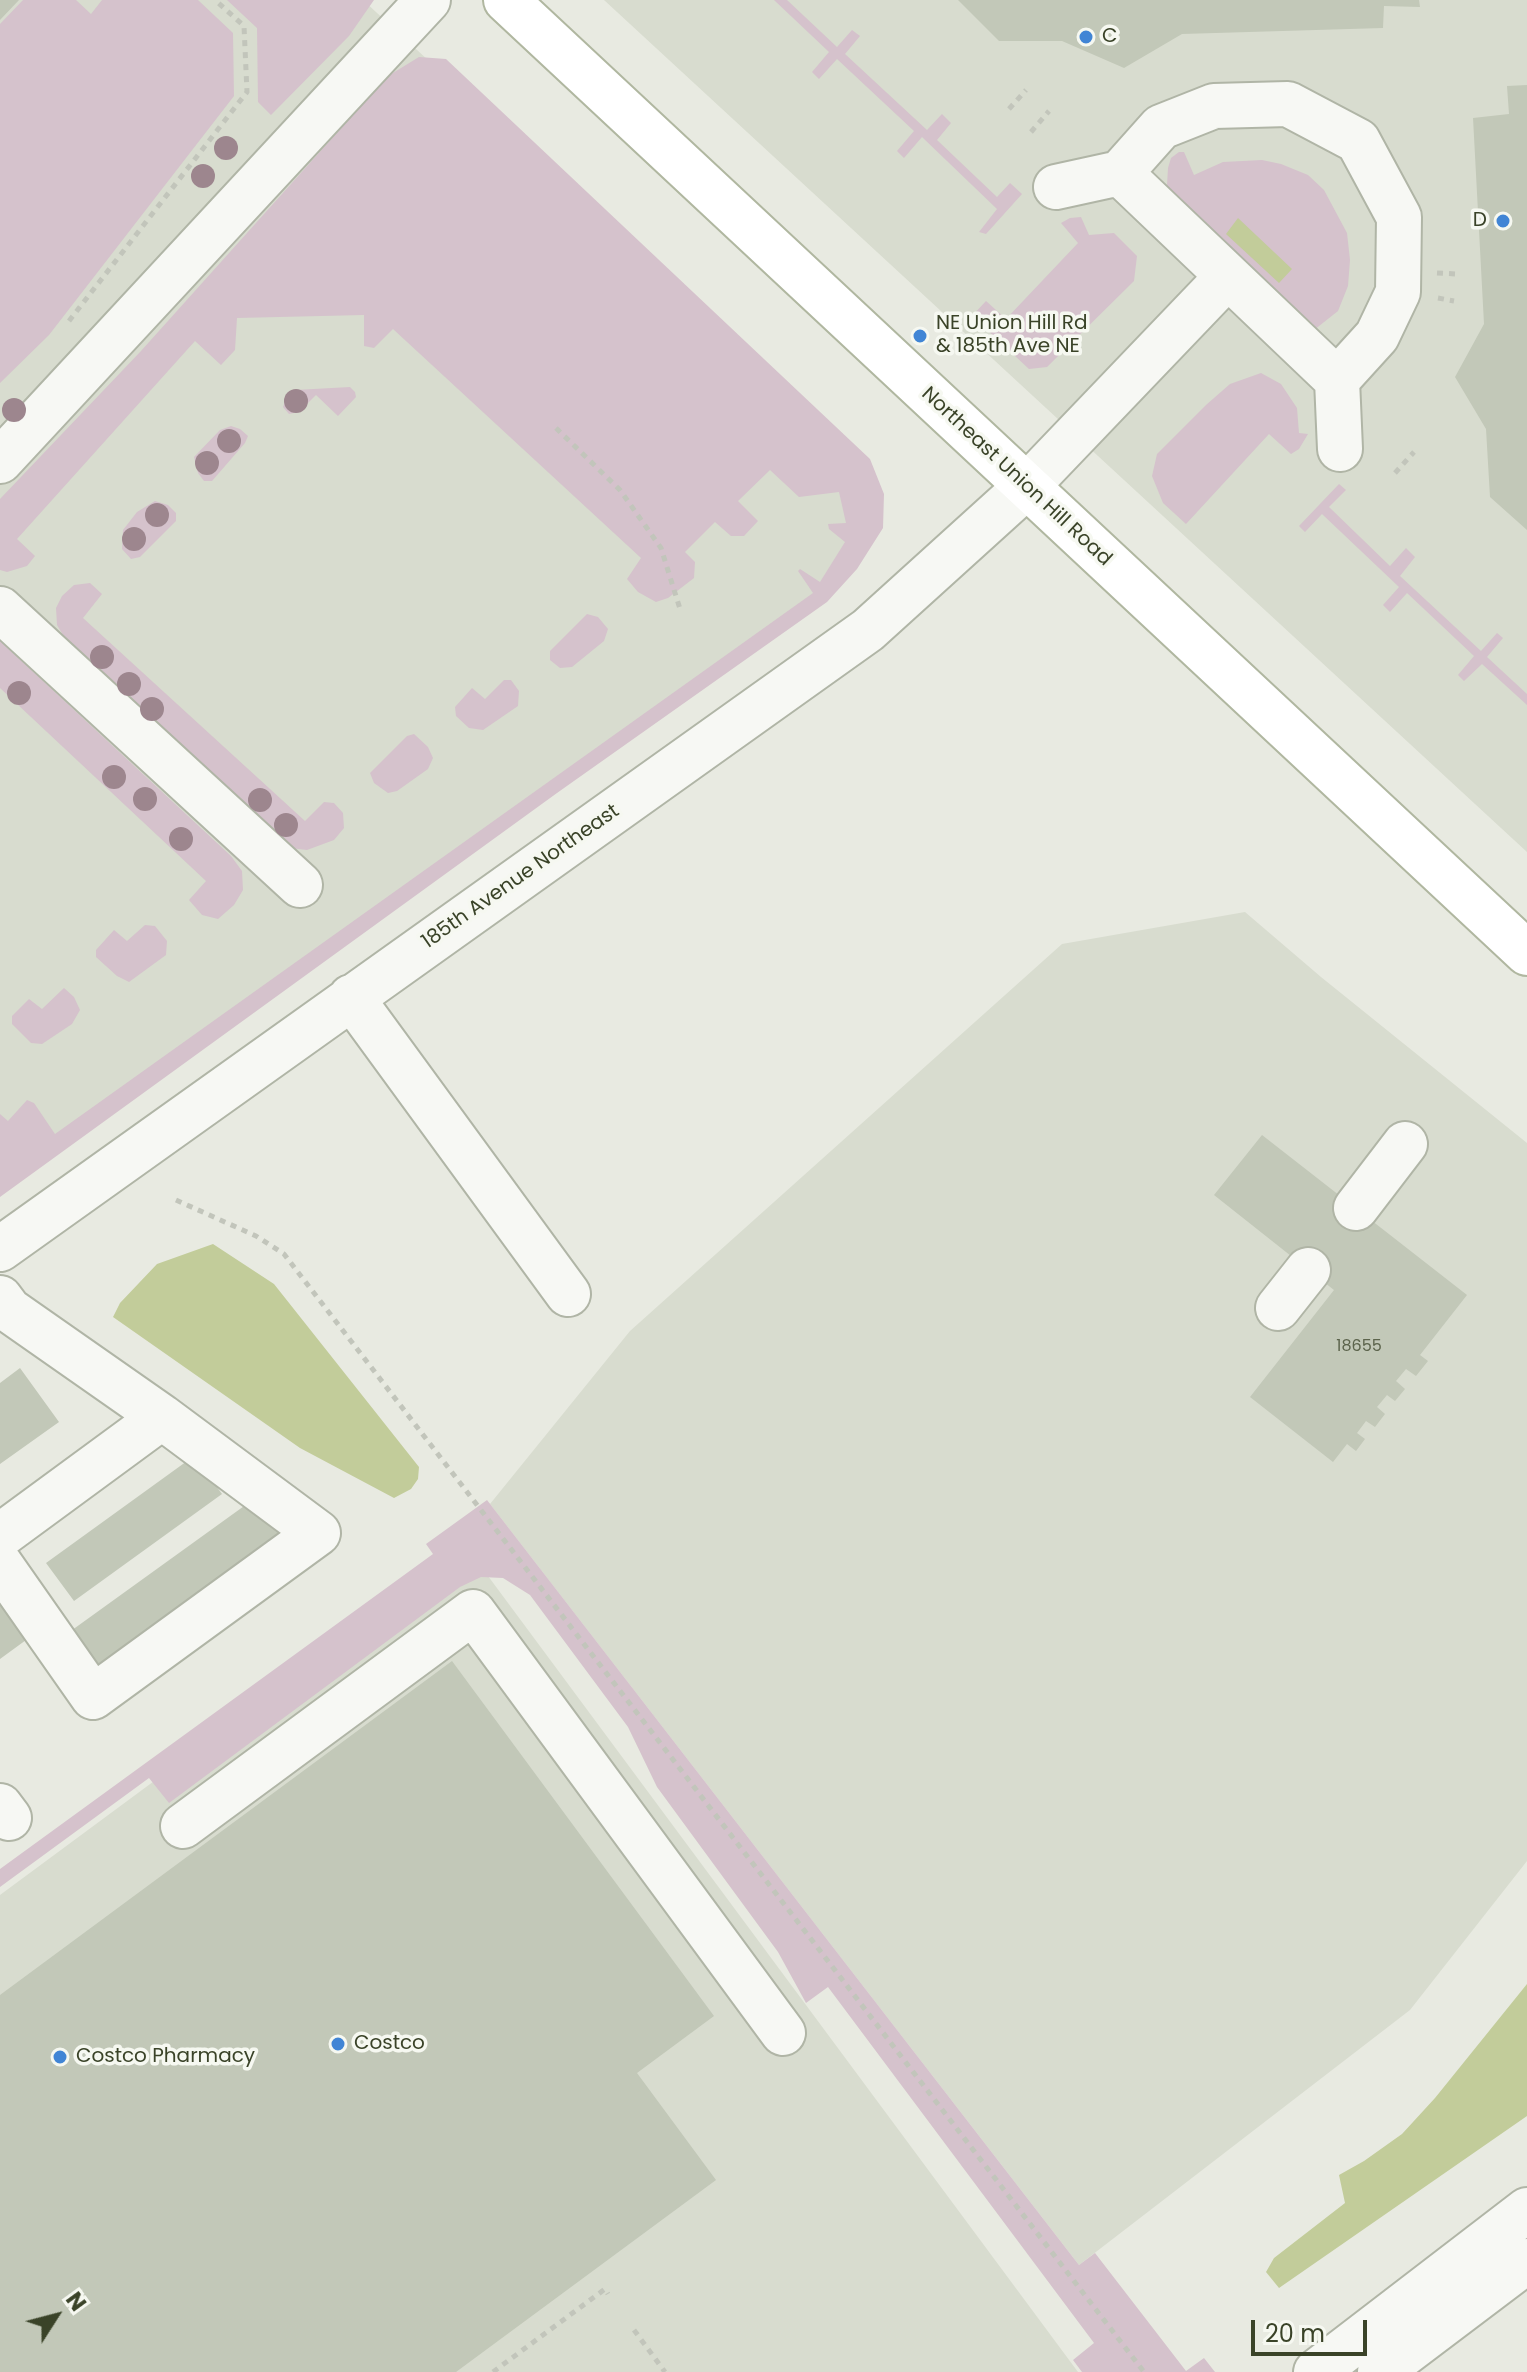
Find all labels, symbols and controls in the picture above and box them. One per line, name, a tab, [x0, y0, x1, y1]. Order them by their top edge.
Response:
place label: C	[1102, 25, 1117, 49]
marker: C	[1077, 28, 1095, 46]
place label: D	[1473, 209, 1487, 233]
marker: D	[1494, 212, 1512, 230]
place label: NE Union Hill Rd & 185th Ave NE	[936, 312, 1087, 359]
marker: NE Union Hill Rd & 185th Ave NE	[911, 327, 929, 345]
street label: Northeast Union Hill Road	[916, 382, 1116, 572]
street label: 185th Avenue Northeast	[418, 800, 624, 954]
house number: 18655	[1336, 1337, 1382, 1357]
place label: Costco	[354, 2032, 425, 2056]
marker: Costco	[329, 2035, 347, 2053]
place label: Costco Pharmacy	[76, 2045, 255, 2069]
marker: Costco Pharmacy	[51, 2048, 69, 2066]
north arrow	[16, 2276, 96, 2356]
text: N	[58, 2286, 93, 2317]
scale bar	[1255, 2304, 1371, 2354]
text: 20 m	[1265, 2317, 1325, 2350]

